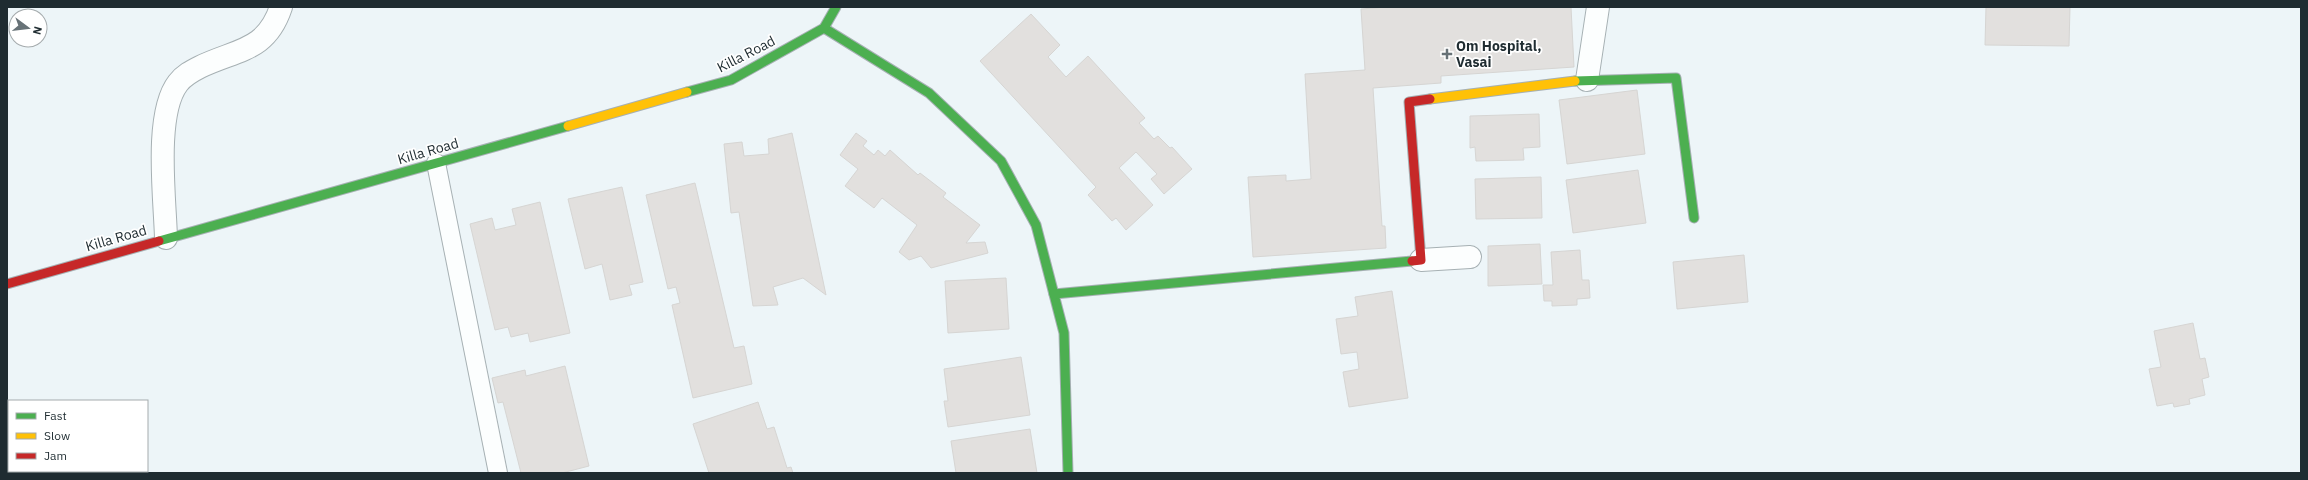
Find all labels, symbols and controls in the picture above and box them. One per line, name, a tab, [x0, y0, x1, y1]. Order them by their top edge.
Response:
north arrow	[8, 8, 48, 48]
text: N	[30, 25, 45, 36]
street label: Killa Road	[714, 32, 778, 76]
place label: Om Hospital, Vasai	[1456, 37, 1541, 71]
marker: Om Hospital, Vasai	[1441, 48, 1453, 60]
street label: Killa Road	[395, 134, 461, 168]
street label: Killa Road	[83, 221, 149, 255]
legend	[8, 400, 148, 472]
text: Fast	[44, 408, 67, 423]
text: Slow	[44, 428, 70, 443]
text: Jam	[44, 448, 67, 463]

